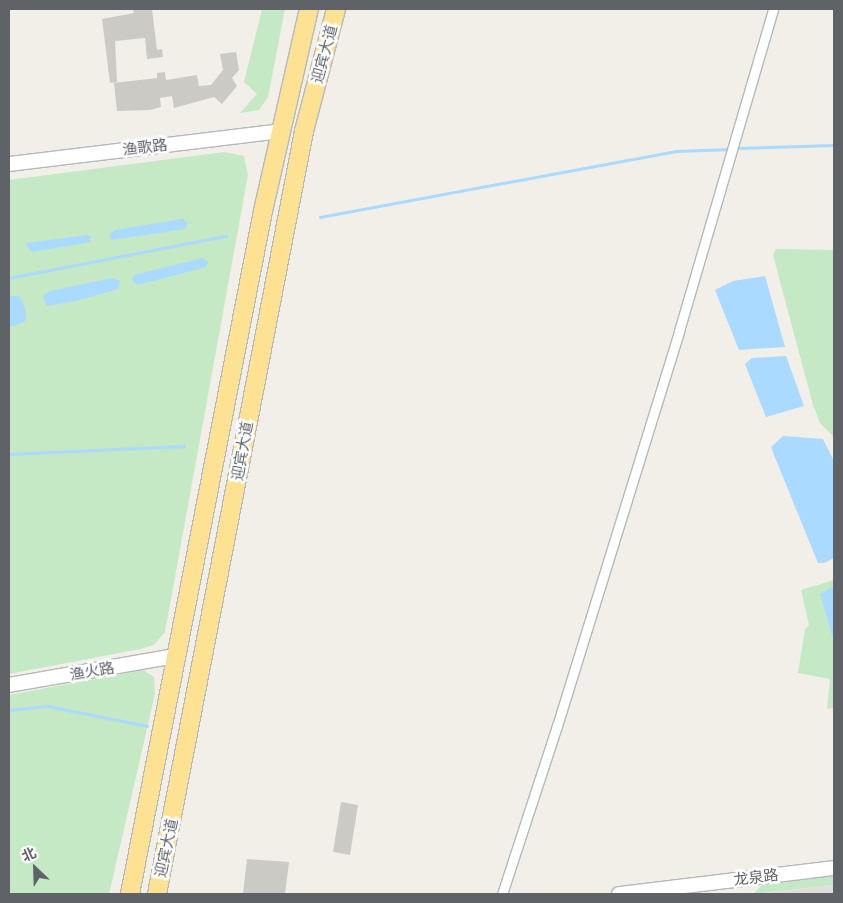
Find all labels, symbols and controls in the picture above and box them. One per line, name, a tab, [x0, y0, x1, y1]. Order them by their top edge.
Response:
street label: 迎宾大道	[308, 23, 340, 85]
street label: 渔歌路	[122, 135, 168, 159]
street label: 迎宾大道	[228, 420, 256, 482]
street label: 渔火路	[68, 658, 116, 684]
street label: 迎宾大道	[151, 817, 181, 879]
text: 北	[18, 842, 39, 866]
north arrow	[10, 843, 60, 893]
street label: 龙泉路	[733, 865, 779, 889]

